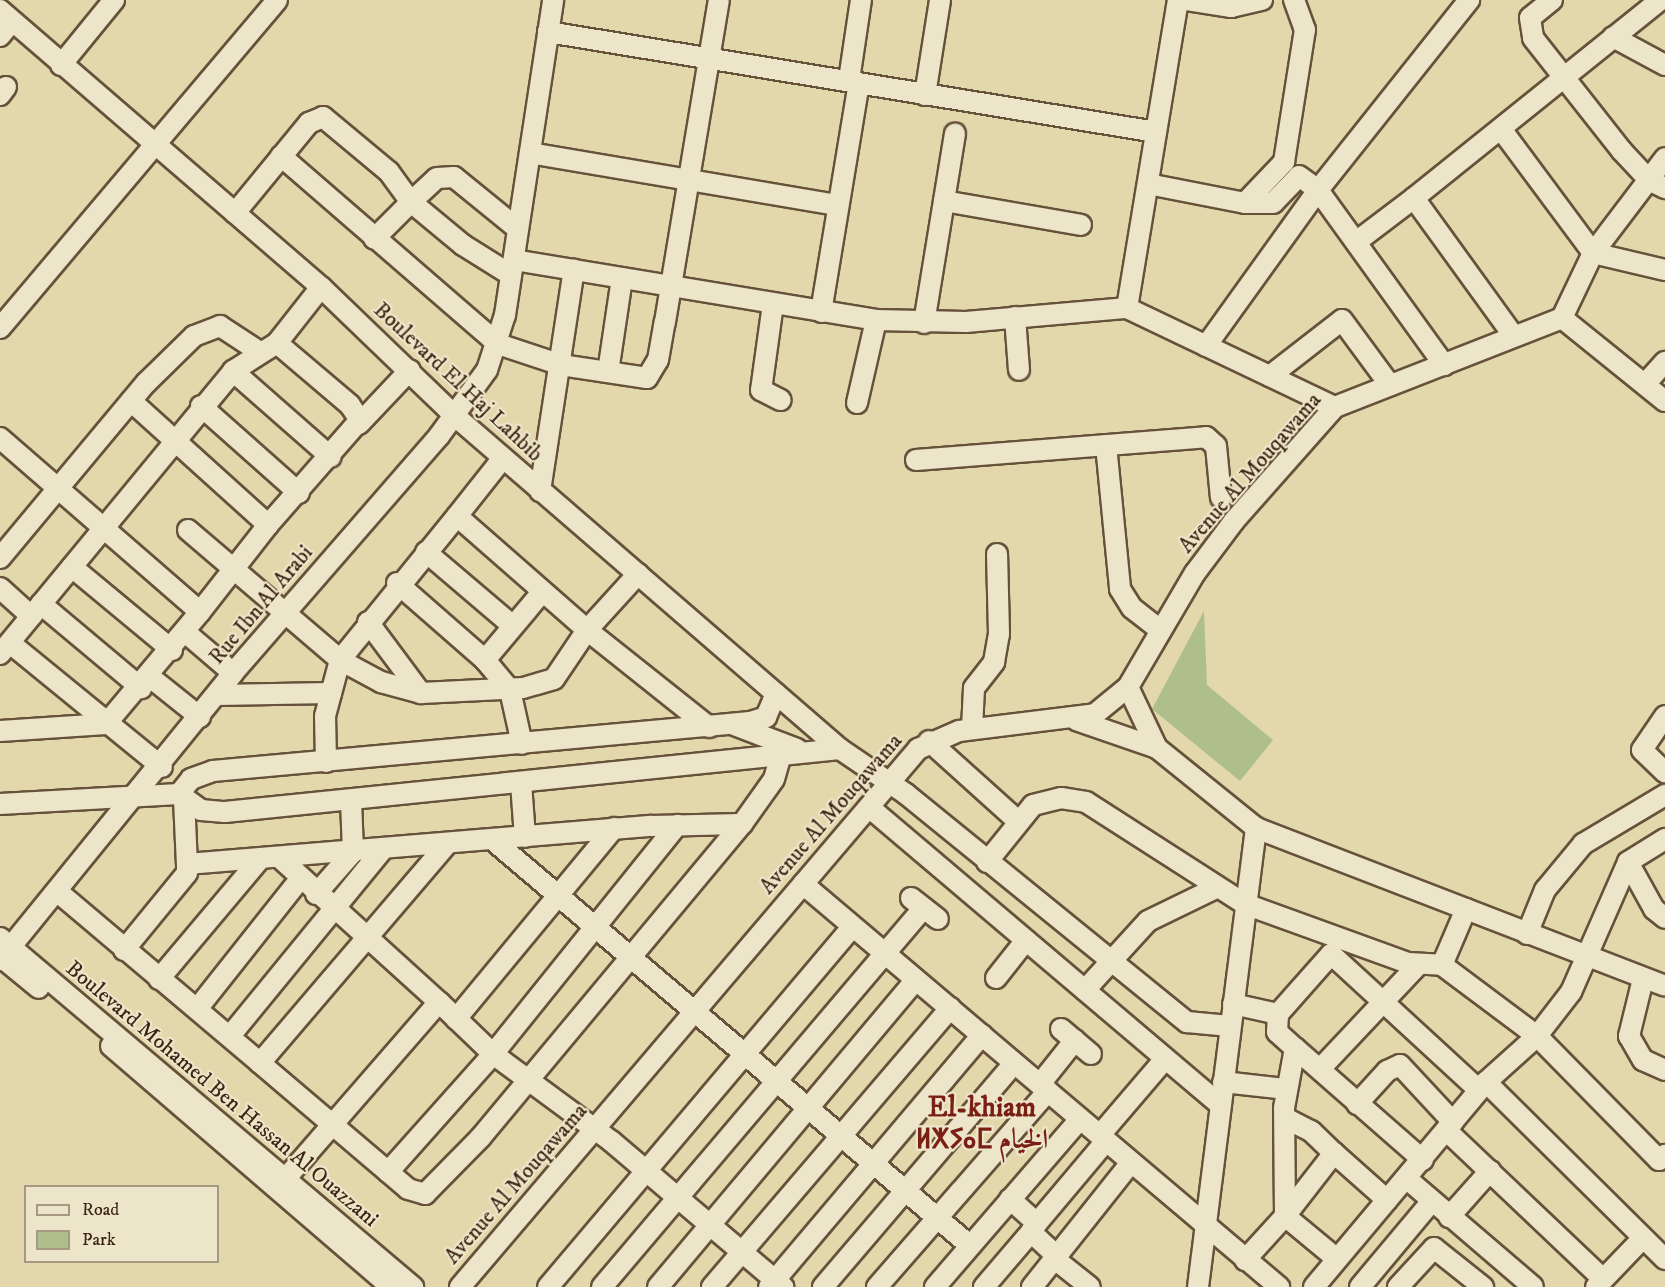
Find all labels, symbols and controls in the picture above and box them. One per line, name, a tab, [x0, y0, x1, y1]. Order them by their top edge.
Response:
street label: Boulevard El Haj Lahbib	[368, 297, 548, 467]
street label: Avenue Al Mouqawama	[1173, 387, 1327, 559]
street label: Rue Ibn Al Arabi	[204, 540, 318, 670]
street label: Avenue Al Mouqawama	[754, 728, 908, 900]
street label: Boulevard Mohamed Ben Hassan Al Ouazzani	[60, 955, 384, 1233]
district label: El-khiam ⵍⵅⵢⴰⵎ الخيام	[916, 1091, 1048, 1157]
street label: Avenue Al Mouqawama	[439, 1098, 593, 1270]
legend	[24, 1185, 219, 1263]
text: Road	[82, 1199, 119, 1221]
text: Park	[82, 1229, 116, 1251]

